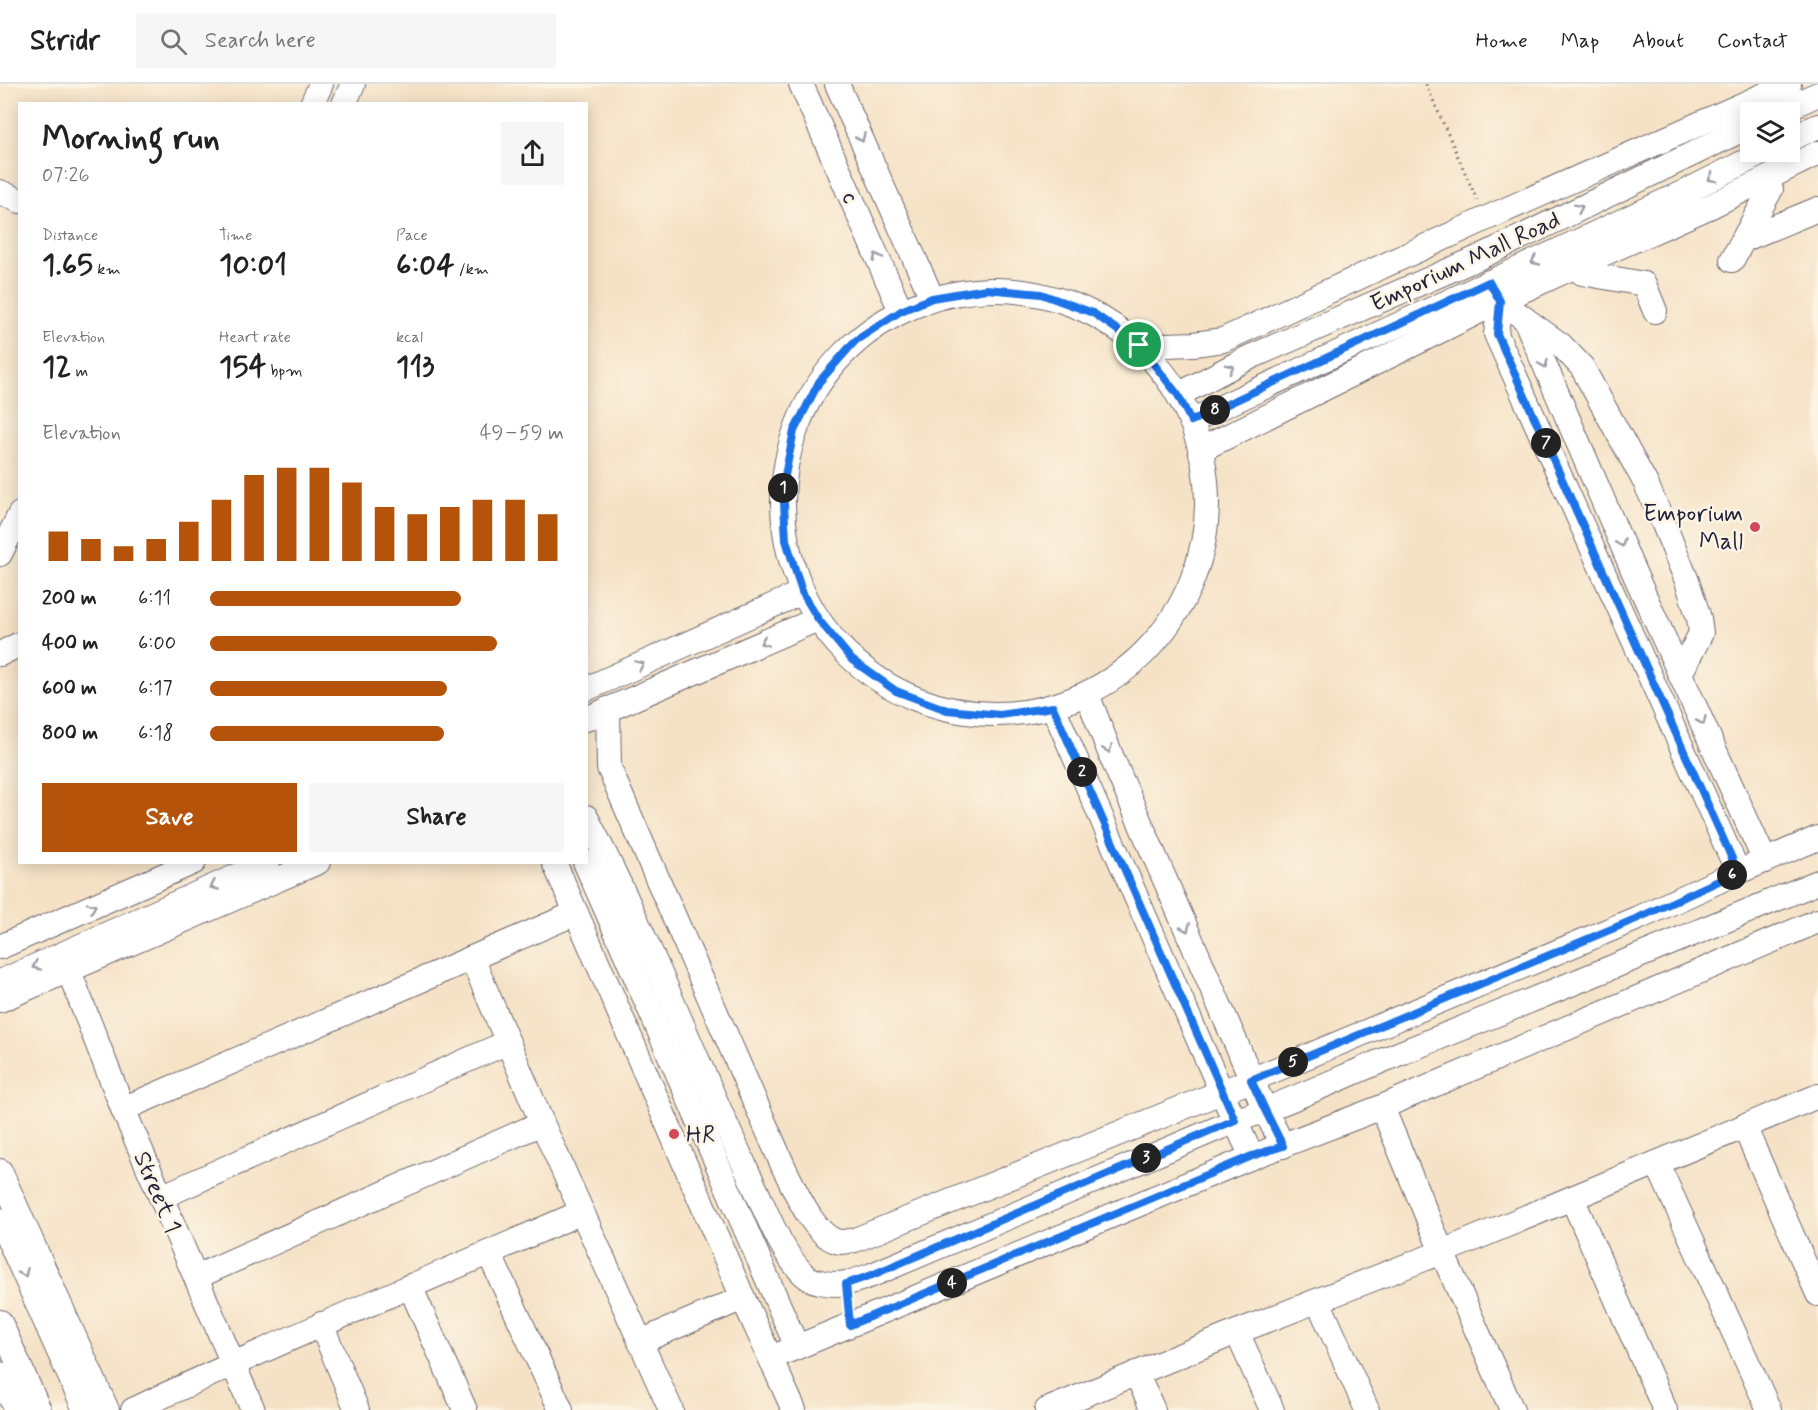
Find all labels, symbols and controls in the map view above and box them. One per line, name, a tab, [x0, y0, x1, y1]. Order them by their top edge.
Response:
search box	[136, 14, 556, 68]
text: Stridr	[30, 23, 100, 60]
icon: search	[157, 25, 190, 58]
text: Search here	[205, 27, 316, 55]
text: Home	[1476, 27, 1528, 55]
text: Map	[1561, 27, 1599, 55]
text: About	[1632, 27, 1684, 55]
text: Contact	[1717, 27, 1788, 55]
map controls	[1740, 102, 1800, 162]
button: layers	[1740, 102, 1800, 162]
text: Morning run	[42, 117, 220, 161]
button: share	[501, 122, 564, 185]
one-way arrow	[854, 131, 866, 142]
text: 07:26	[42, 162, 89, 189]
one-way arrow	[1708, 171, 1718, 182]
street label: c	[833, 187, 866, 209]
one-way arrow	[1573, 204, 1584, 216]
street label: Emporium Mall Road	[1366, 205, 1565, 320]
text: Distance	[42, 225, 98, 246]
text: Time	[219, 225, 253, 246]
text: Pace	[396, 225, 428, 246]
text: 1.65	[42, 246, 93, 285]
text: 10:01	[219, 246, 287, 285]
text: 6:04	[396, 246, 454, 285]
one-way arrow	[872, 253, 884, 264]
one-way arrow	[1531, 253, 1542, 265]
text: km	[93, 259, 121, 280]
text: /km	[454, 259, 489, 280]
pin	[1113, 319, 1164, 370]
text: Elevation	[42, 327, 105, 348]
text: Heart rate	[219, 327, 291, 348]
text: kcal	[396, 327, 423, 348]
icon: arrive	[1122, 328, 1155, 361]
text: 12	[42, 348, 71, 387]
text: 154	[219, 348, 266, 387]
text: 113	[396, 348, 435, 387]
one-way arrow	[1537, 358, 1549, 369]
text: m	[71, 361, 88, 382]
text: bpm	[266, 361, 303, 382]
one-way arrow	[1224, 364, 1234, 375]
pin: 8	[1200, 395, 1230, 425]
text: 8	[1210, 399, 1220, 420]
text: Elevation	[42, 420, 121, 447]
text: 49–59 m	[480, 420, 564, 447]
pin: 7	[1531, 428, 1561, 458]
text: 7	[1541, 432, 1551, 453]
pin: 1	[768, 473, 798, 503]
text: 1	[779, 477, 787, 498]
place label: Emporium Mall	[1643, 499, 1743, 558]
marker: Emporium Mall	[1748, 520, 1762, 534]
one-way arrow	[1614, 537, 1626, 548]
text: 200 m	[42, 585, 97, 612]
text: 6:11	[138, 585, 171, 612]
text: 400 m	[42, 630, 98, 657]
text: 6:00	[138, 630, 176, 657]
one-way arrow	[759, 635, 770, 647]
one-way arrow	[633, 660, 644, 672]
text: 600 m	[42, 675, 97, 702]
text: 6:17	[138, 675, 173, 702]
one-way arrow	[1694, 715, 1706, 726]
text: 800 m	[42, 720, 98, 747]
text: 6:18	[138, 720, 173, 747]
one-way arrow	[1101, 742, 1113, 753]
pin: 2	[1067, 757, 1097, 787]
text: 2	[1078, 761, 1086, 782]
button: Save	[42, 783, 297, 852]
button: Share	[309, 783, 564, 852]
pin: 6	[1717, 860, 1747, 890]
text: 6	[1728, 864, 1736, 885]
one-way arrow	[210, 879, 221, 891]
one-way arrow	[86, 902, 97, 914]
one-way arrow	[1178, 921, 1190, 932]
one-way arrow	[32, 959, 43, 971]
pin: 5	[1278, 1047, 1308, 1077]
text: 5	[1288, 1051, 1298, 1072]
place label: HR	[686, 1120, 715, 1151]
marker: HR	[667, 1127, 681, 1141]
pin: 3	[1131, 1143, 1161, 1173]
street label: Street 1	[126, 1147, 188, 1238]
text: 3	[1142, 1147, 1150, 1168]
one-way arrow	[16, 1267, 28, 1278]
pin: 4	[937, 1268, 967, 1298]
text: 4	[947, 1272, 957, 1293]

